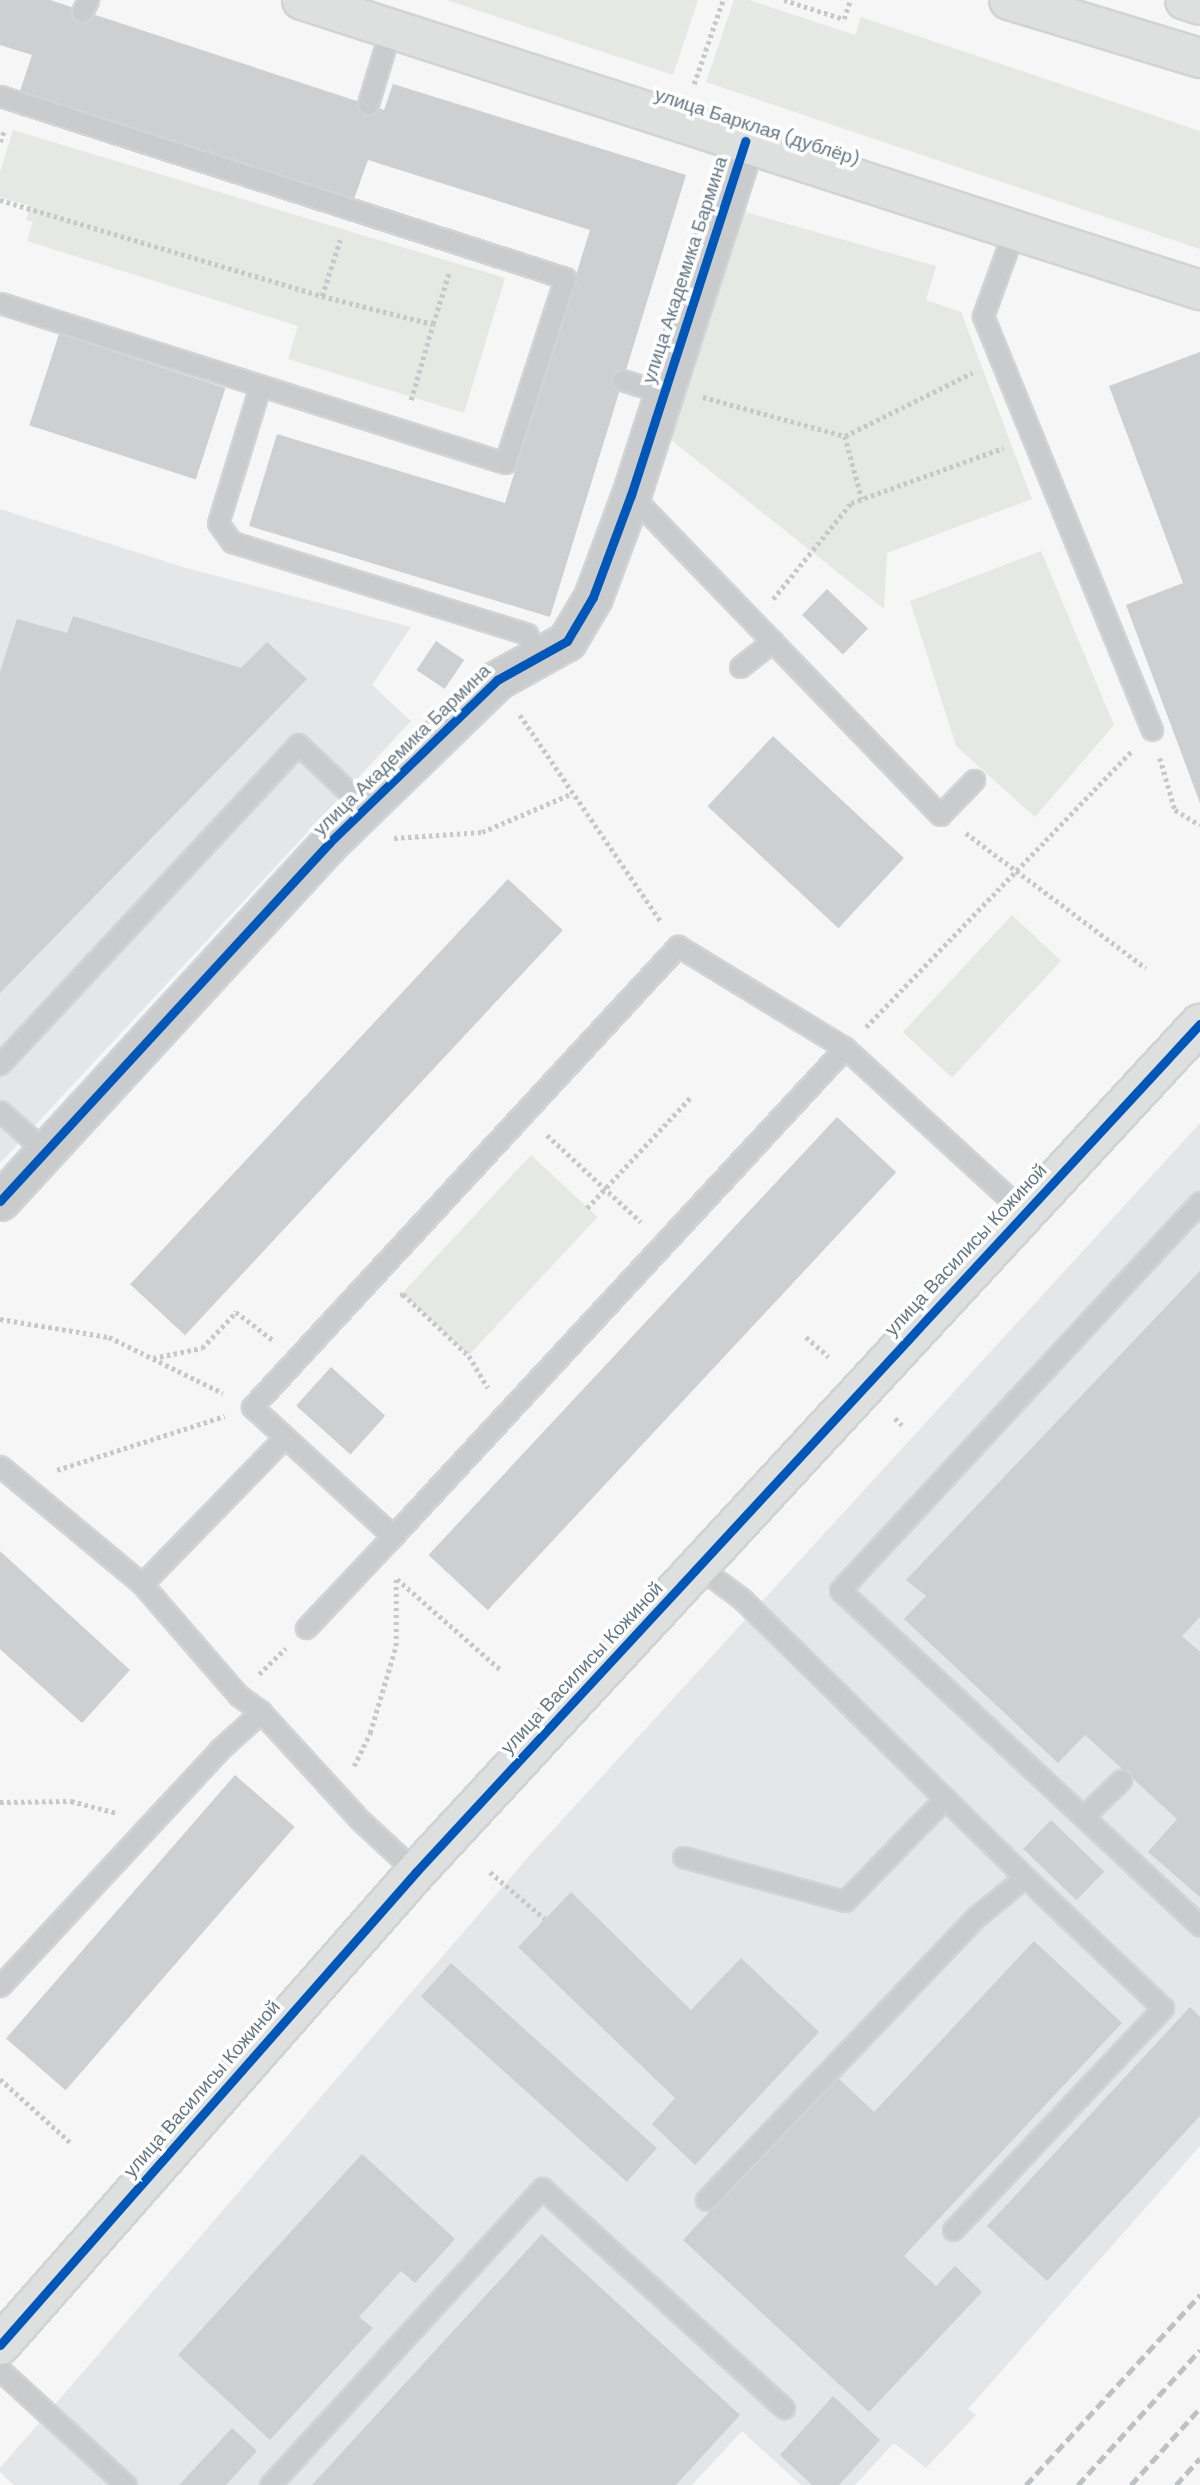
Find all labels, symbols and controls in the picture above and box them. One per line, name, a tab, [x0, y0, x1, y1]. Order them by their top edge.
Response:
street label: улица Барклая (дублёр)	[652, 83, 862, 171]
street label: улица Академика Бармина	[637, 154, 733, 386]
street label: улица Академика Бармина	[309, 659, 495, 841]
street label: улица Василисы Кожиной	[880, 1159, 1052, 1341]
street label: улица Василисы Кожиной	[496, 1577, 668, 1759]
street label: улица Василисы Кожиной	[119, 1996, 285, 2182]

